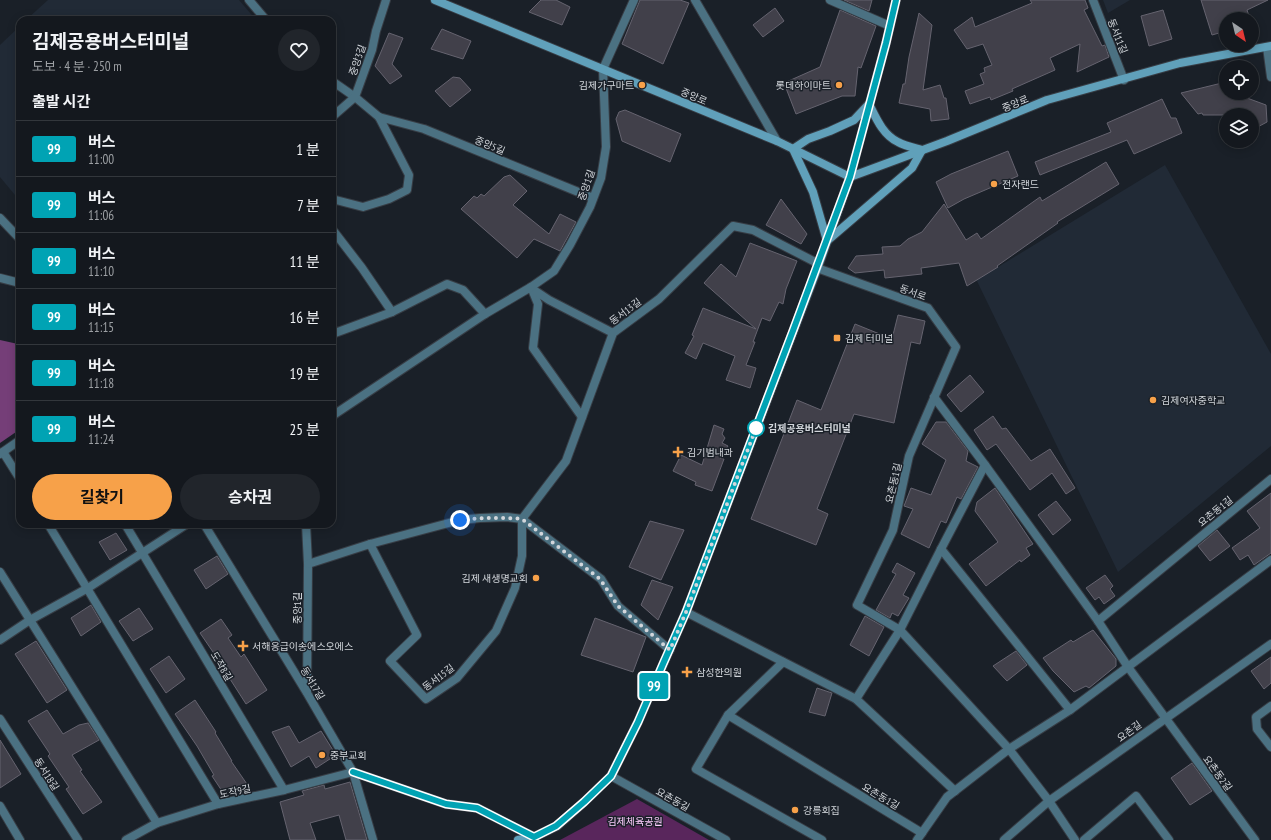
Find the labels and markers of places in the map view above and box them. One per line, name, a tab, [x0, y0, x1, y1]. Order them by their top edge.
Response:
place label: 김제가구마트	[579, 79, 634, 92]
place label: 롯데하이마트	[776, 79, 831, 92]
marker: 김제가구마트	[637, 80, 647, 90]
marker: 롯데하이마트	[834, 80, 844, 90]
place label: 전자랜드	[1002, 178, 1039, 191]
marker: 전자랜드	[989, 179, 999, 189]
place label: 김제 터미널	[845, 332, 893, 345]
marker: 김제 터미널	[832, 333, 842, 343]
place label: 김제여자중학교	[1161, 394, 1225, 407]
marker: 김제여자중학교	[1148, 395, 1158, 405]
marker: 김제공용버스터미널	[747, 419, 765, 437]
place label: 김제공용버스터미널	[768, 422, 851, 435]
marker: 김기범내과	[672, 446, 684, 458]
place label: 김기범내과	[687, 446, 733, 459]
place label: 김제 새생명교회	[461, 572, 528, 585]
marker: 김제 새생명교회	[531, 573, 541, 583]
marker: 서해응급이송에스오에스	[237, 640, 249, 652]
place label: 서해응급이송에스오에스	[252, 640, 353, 653]
marker: 삼성한의원	[681, 666, 693, 678]
place label: 삼성한의원	[696, 666, 742, 679]
place label: 중부교회	[330, 749, 367, 762]
marker: 중부교회	[317, 750, 327, 760]
place label: 강릉회집	[803, 804, 840, 817]
marker: 강릉회집	[790, 805, 800, 815]

